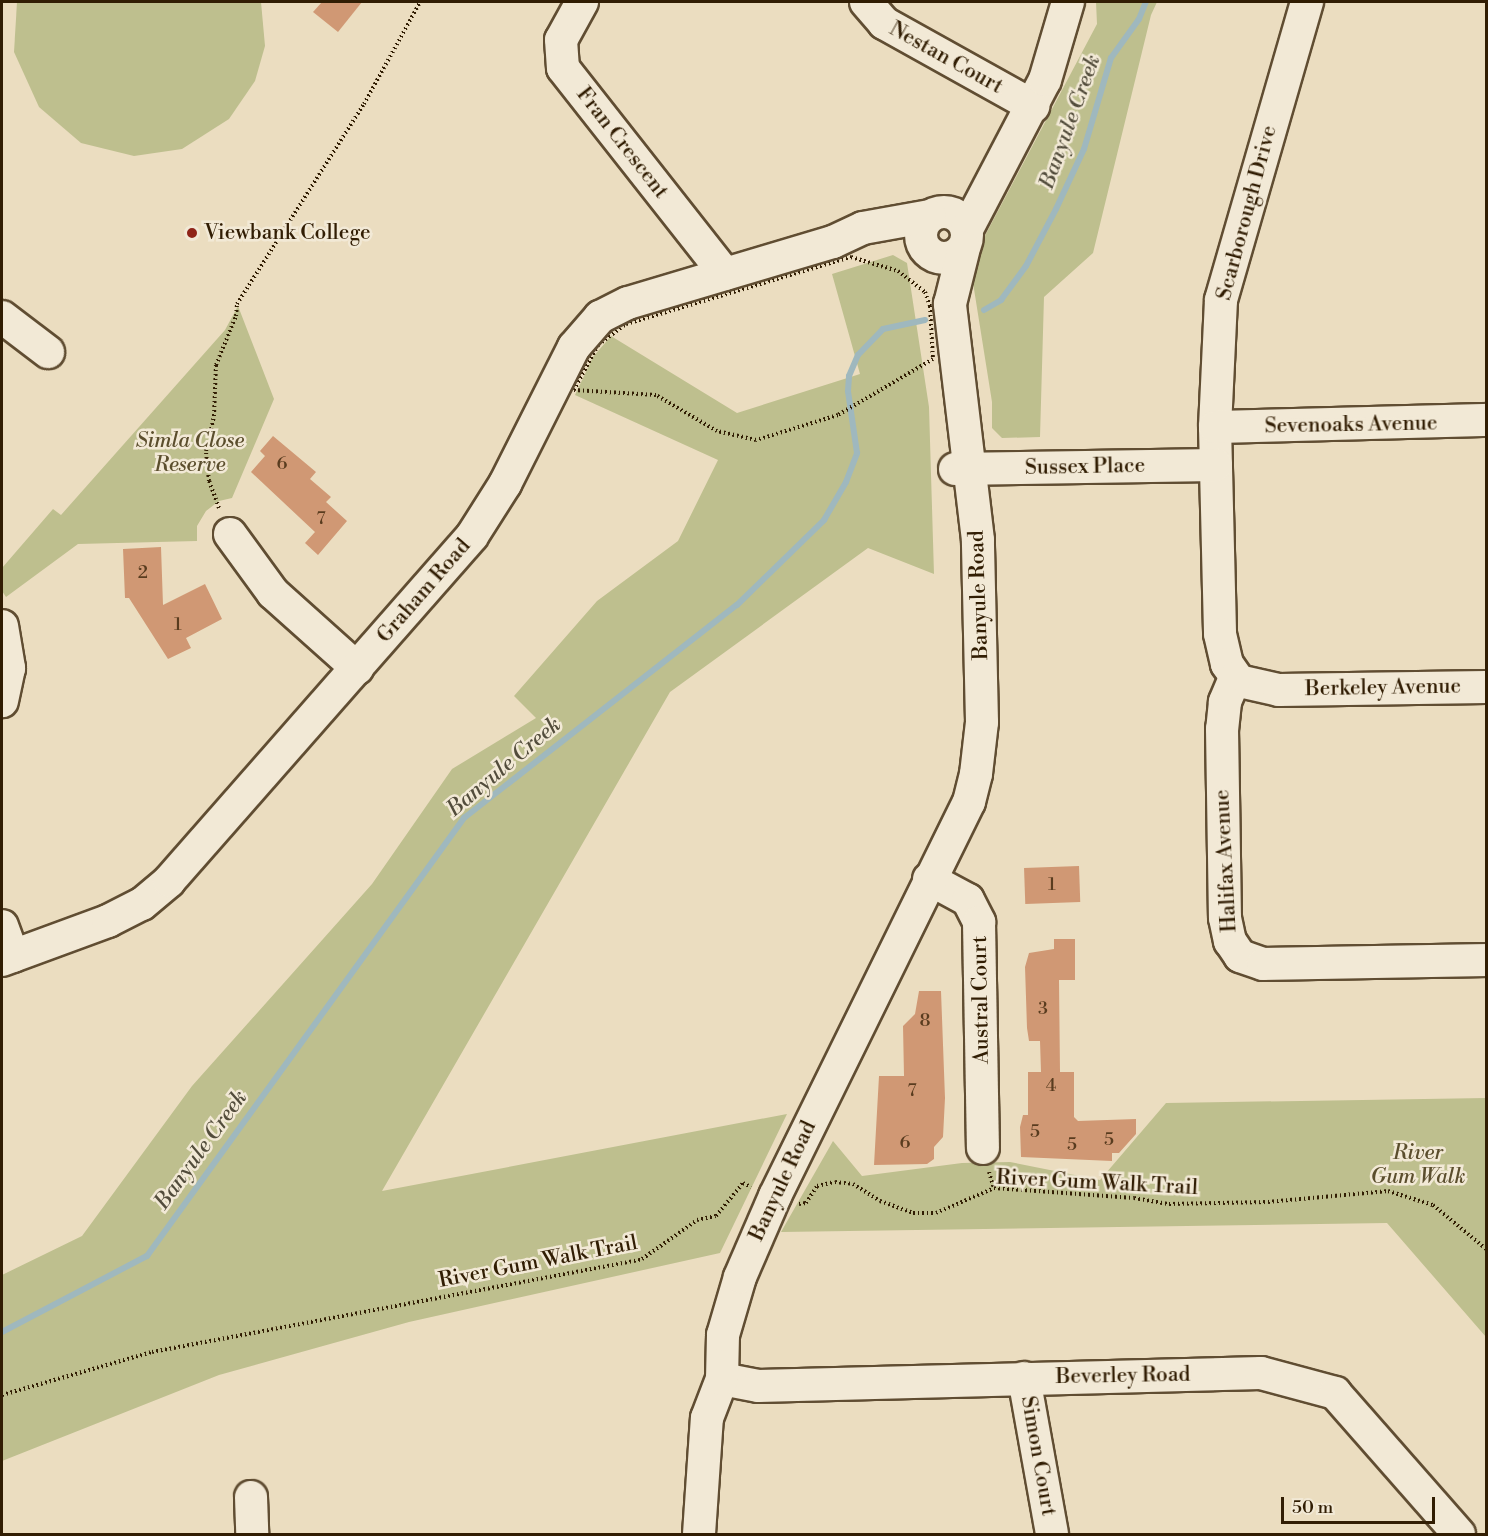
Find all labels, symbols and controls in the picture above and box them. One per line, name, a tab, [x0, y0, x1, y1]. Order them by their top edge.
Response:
street label: Nestan Court	[885, 16, 1007, 100]
water label: Banyule Creek	[1033, 51, 1107, 193]
street label: Fran Crescent	[571, 82, 673, 204]
street label: Scarborough Drive	[1212, 123, 1282, 303]
place label: Viewbank College	[204, 220, 371, 246]
marker: Viewbank College	[185, 226, 199, 240]
street label: Sevenoaks Avenue	[1264, 411, 1438, 439]
park label: Simla Close Reserve	[136, 428, 244, 478]
house number: 6	[277, 453, 287, 475]
street label: Sussex Place	[1025, 453, 1145, 481]
house number: 7	[316, 508, 326, 530]
street label: Banyule Road	[964, 530, 994, 660]
street label: Graham Road	[372, 534, 476, 648]
house number: 2	[138, 562, 148, 584]
house number: 1	[174, 614, 182, 636]
street label: Berkeley Avenue	[1305, 674, 1461, 702]
water label: Banyule Creek	[441, 712, 567, 822]
street label: Halifax Avenue	[1210, 789, 1242, 933]
house number: 1	[1048, 874, 1056, 896]
street label: Austral Court	[967, 936, 995, 1064]
house number: 3	[1038, 998, 1048, 1020]
house number: 8	[919, 1010, 931, 1032]
house number: 4	[1046, 1075, 1056, 1097]
house number: 7	[907, 1080, 917, 1102]
water label: Banyule Creek	[149, 1085, 253, 1215]
street label: Banyule Road	[744, 1117, 822, 1245]
house number: 5	[1030, 1121, 1040, 1143]
house number: 5	[1104, 1129, 1114, 1151]
house number: 6	[900, 1132, 910, 1154]
house number: 5	[1067, 1134, 1077, 1156]
park label: River Gum Walk	[1371, 1140, 1465, 1190]
street label: River Gum Walk Trail	[995, 1165, 1199, 1201]
street label: River Gum Walk Trail	[436, 1230, 640, 1294]
street label: Beverley Road	[1055, 1362, 1191, 1390]
street label: Simon Court	[1015, 1394, 1061, 1518]
scale bar	[1284, 1485, 1438, 1523]
text: 50 m	[1292, 1496, 1333, 1519]

